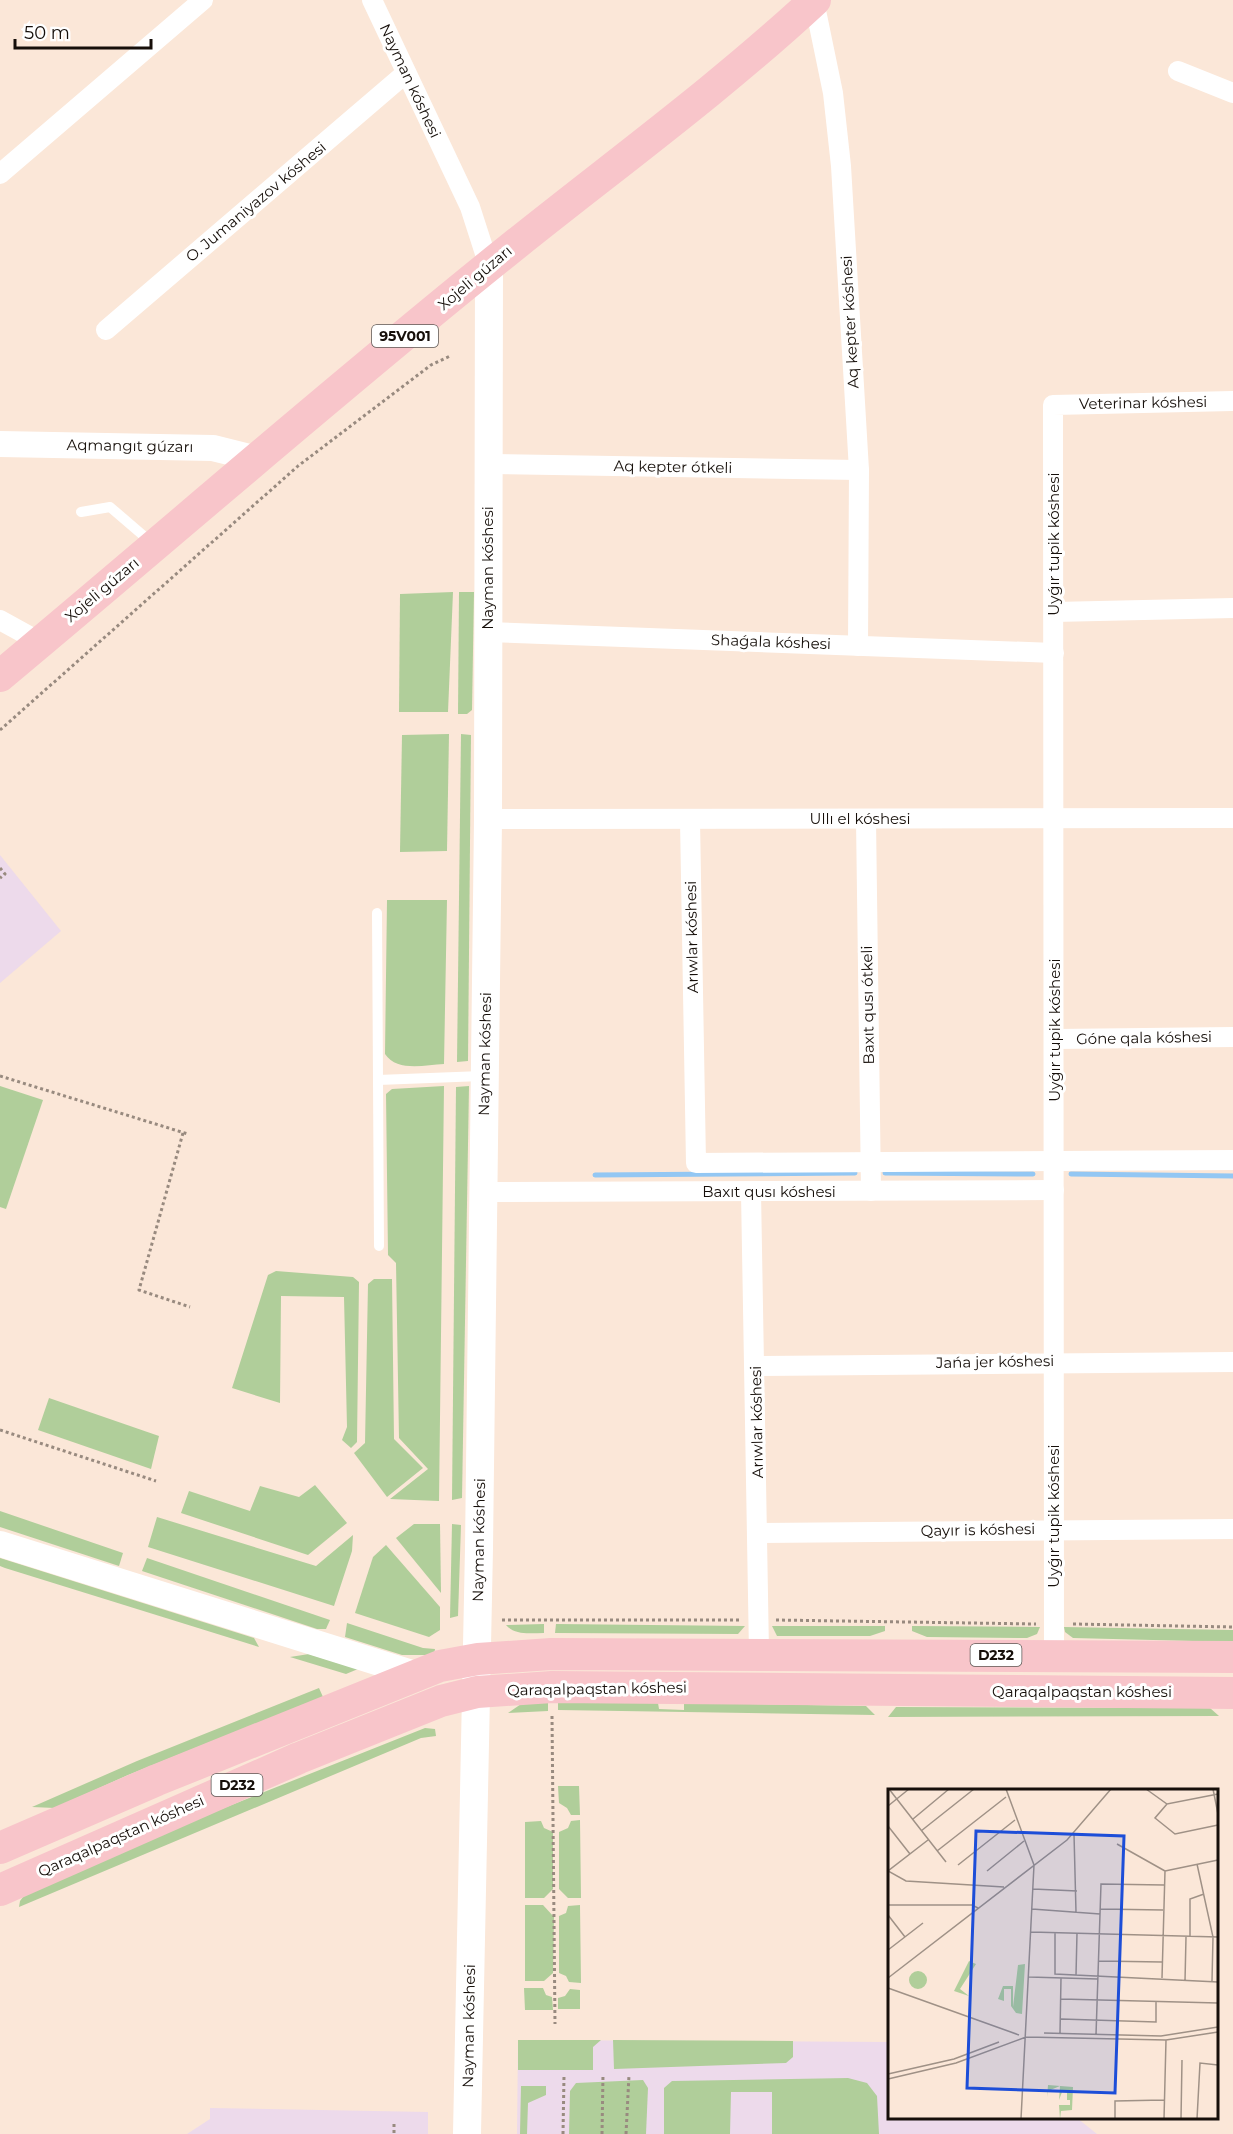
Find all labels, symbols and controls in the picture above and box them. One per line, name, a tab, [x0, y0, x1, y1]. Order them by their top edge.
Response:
scale bar	[15, 12, 152, 50]
street label: Nayman kóshesi	[376, 21, 445, 141]
text: 50 m	[24, 22, 70, 44]
street label: O. Jumaniyazov kóshesi	[182, 137, 330, 266]
street label: Xojeli gúzarı	[434, 241, 516, 314]
street label: Aq kepter kóshesi	[837, 255, 862, 389]
road number: 95V001	[372, 325, 438, 347]
street label: Veterinar kóshesi	[1079, 392, 1207, 413]
street label: Aqmangıt gúzarı	[66, 435, 194, 456]
street label: Aq kepter ótkeli	[613, 456, 733, 477]
street label: Uyǵır tupik kóshesi	[1044, 472, 1063, 616]
street label: Nayman kóshesi	[478, 506, 497, 630]
street label: Xojeli gúzarı	[61, 553, 143, 626]
street label: Shaǵala kóshesi	[711, 630, 831, 653]
street label: Ullı el kóshesi	[810, 809, 910, 828]
street label: Arıwlar kóshesi	[681, 881, 702, 993]
street label: Baxıt qusı ótkeli	[857, 945, 878, 1065]
street label: Uyǵır tupik kóshesi	[1045, 958, 1064, 1102]
street label: Nayman kóshesi	[474, 992, 495, 1116]
street label: Góne qala kóshesi	[1076, 1027, 1212, 1048]
street label: Baxıt qusı kóshesi	[702, 1182, 836, 1201]
street label: Jańa jer kóshesi	[935, 1351, 1054, 1372]
street label: Arıwlar kóshesi	[746, 1366, 767, 1478]
street label: Uyǵır tupik kóshesi	[1044, 1444, 1063, 1588]
street label: Nayman kóshesi	[468, 1478, 489, 1602]
street label: Qayır is kóshesi	[921, 1519, 1035, 1540]
road number: D232	[970, 1644, 1022, 1666]
street label: Qaraqalpaqstan kóshesi	[507, 1677, 687, 1700]
street label: Qaraqalpaqstan kóshesi	[992, 1682, 1172, 1701]
road number: D232	[212, 1774, 262, 1796]
inset map	[888, 1789, 1218, 2119]
street label: Qaraqalpaqstan kóshesi	[35, 1790, 207, 1881]
street label: Nayman kóshesi	[458, 1964, 479, 2088]

